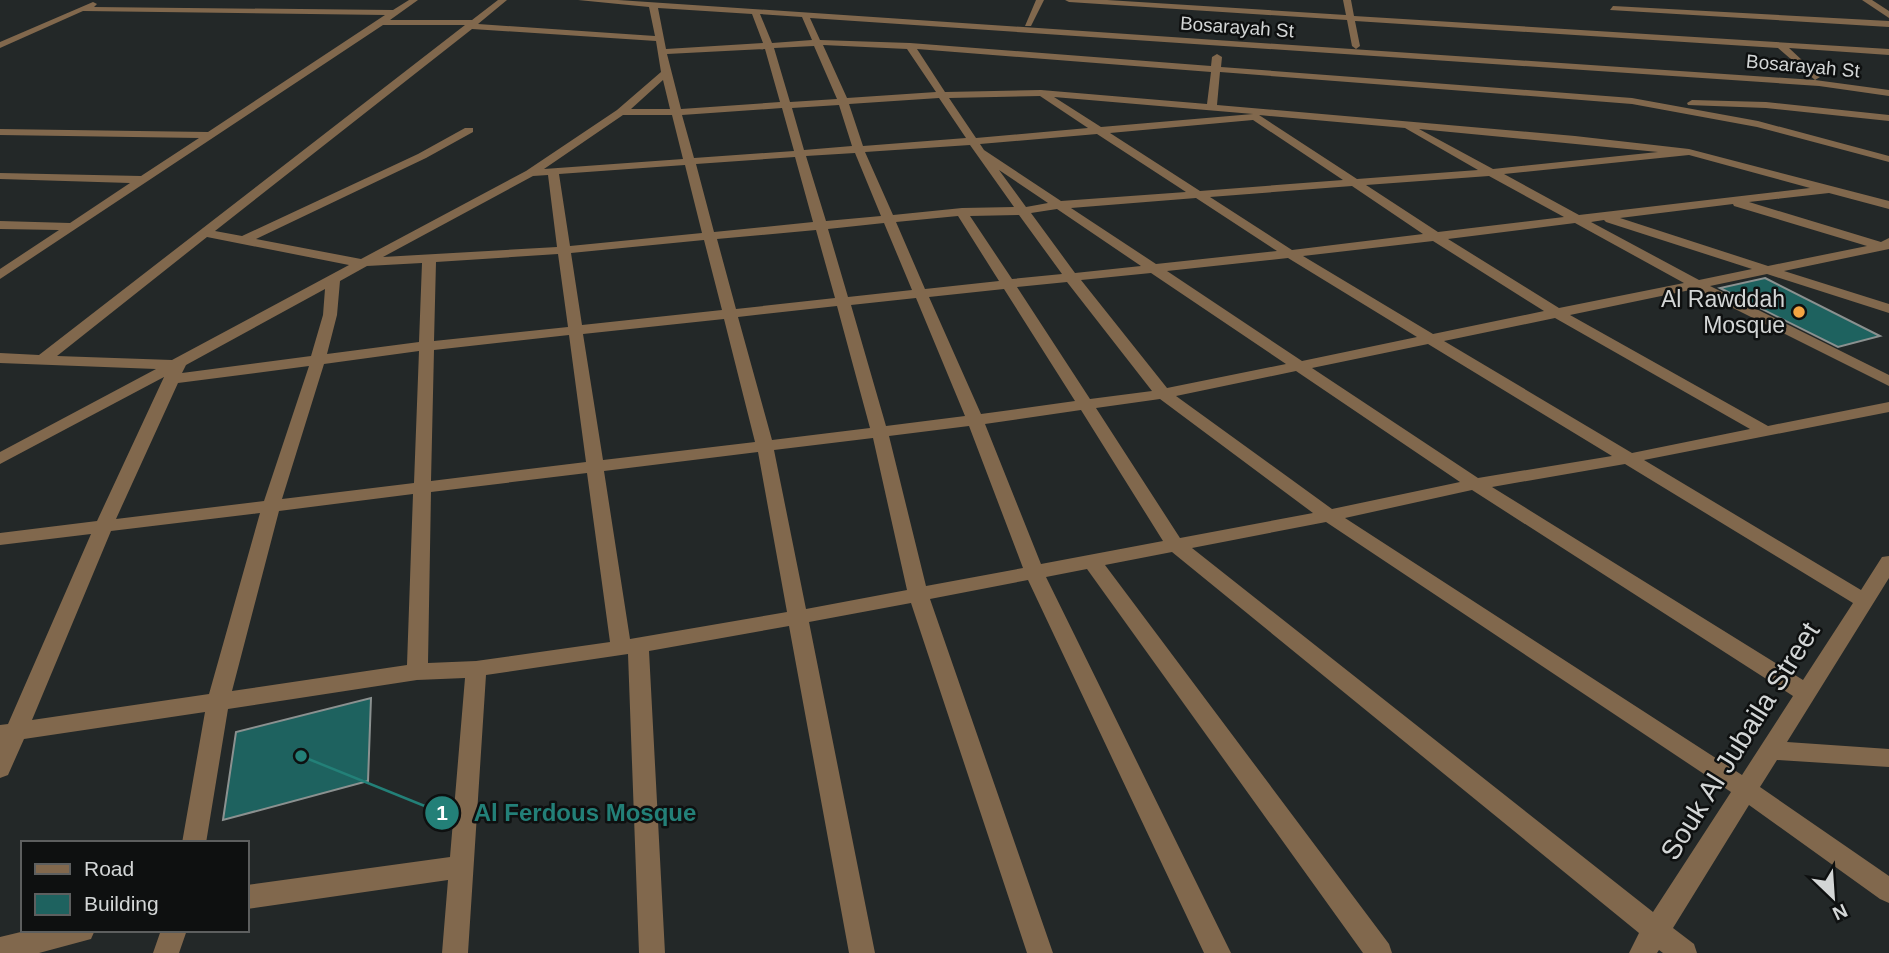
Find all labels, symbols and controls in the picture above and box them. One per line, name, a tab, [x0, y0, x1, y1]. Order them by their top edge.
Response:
street label: Bosarayah St	[1179, 13, 1295, 42]
street label: Bosarayah St	[1745, 51, 1861, 81]
place label: Al Rawddah Mosque	[1661, 286, 1785, 338]
marker: Al Rawddah Mosque	[1791, 304, 1807, 320]
street label: Souk Al Jubaila Street	[1654, 616, 1826, 865]
callout: Al Ferdous Mosque	[425, 790, 711, 835]
text: Al Ferdous Mosque	[474, 799, 696, 826]
text: 1	[436, 801, 448, 824]
legend	[21, 841, 248, 932]
text: Road	[84, 857, 134, 880]
north arrow	[1798, 862, 1868, 932]
text: Building	[84, 892, 159, 915]
text: N	[1829, 900, 1851, 924]

